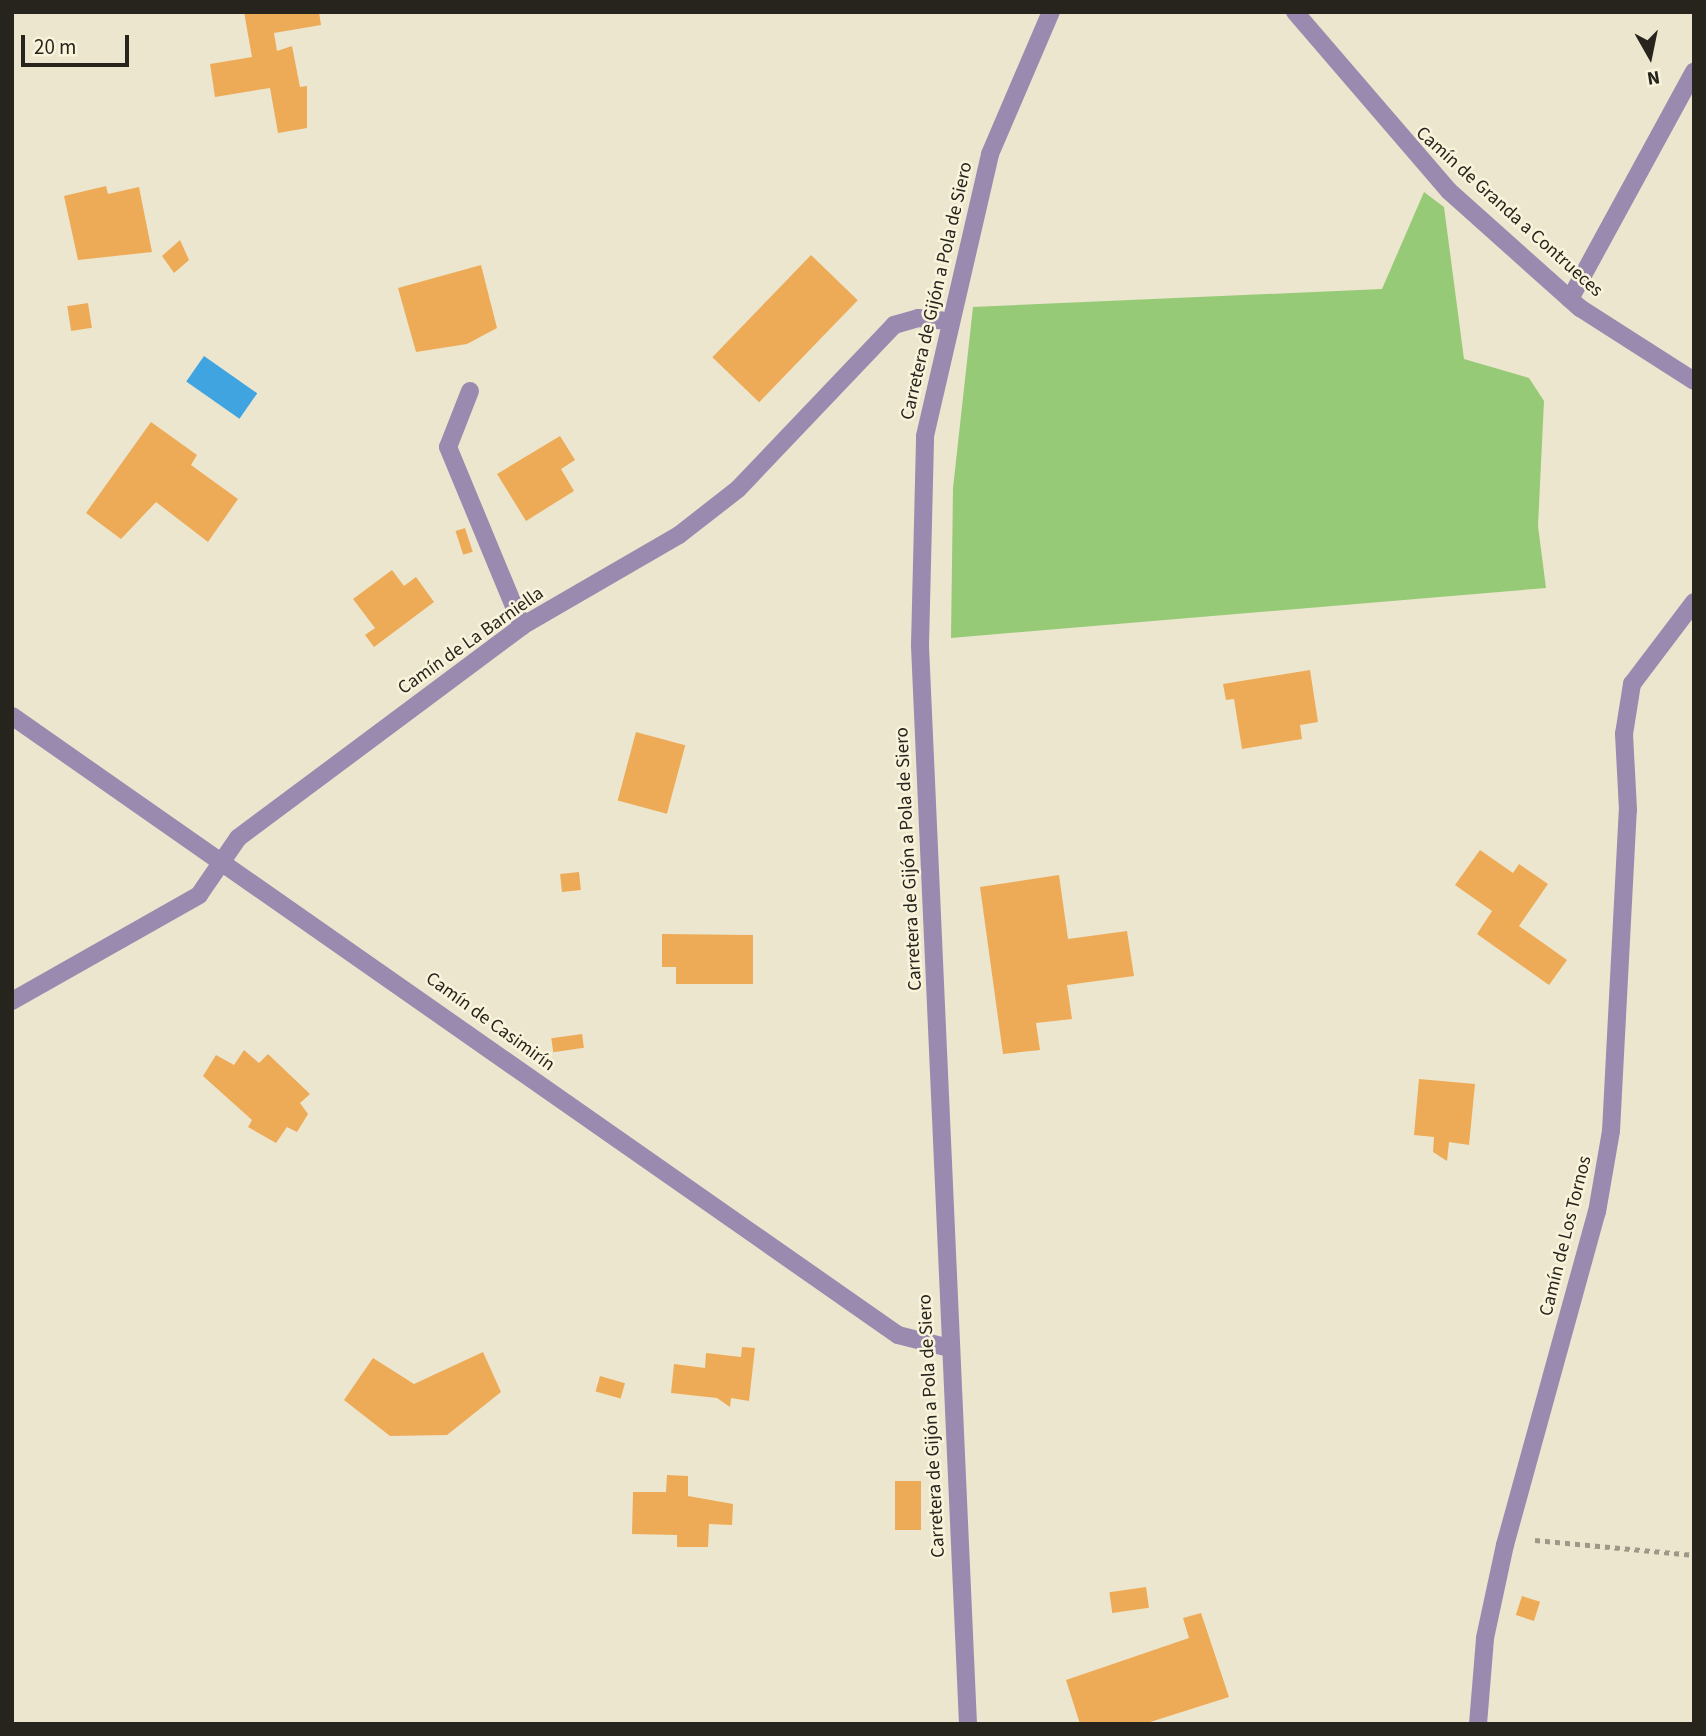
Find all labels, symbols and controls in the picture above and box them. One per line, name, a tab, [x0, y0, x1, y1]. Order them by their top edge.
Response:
scale bar	[24, 21, 133, 65]
north arrow	[1615, 21, 1685, 91]
text: 20 m	[34, 32, 76, 62]
text: N	[1645, 63, 1662, 92]
street label: Camín de Granda a Contrueces	[1411, 122, 1607, 302]
street label: Carretera de Gijón a Pola de Siero	[896, 160, 978, 422]
street label: Camín de La Barniella	[394, 582, 548, 700]
street label: Carretera de Gijón a Pola de Siero	[891, 727, 927, 991]
street label: Camín de Casimirín	[421, 968, 559, 1076]
street label: Camín de Los Tornos	[1535, 1154, 1597, 1318]
street label: Carretera de Gijón a Pola de Siero	[914, 1294, 950, 1558]

